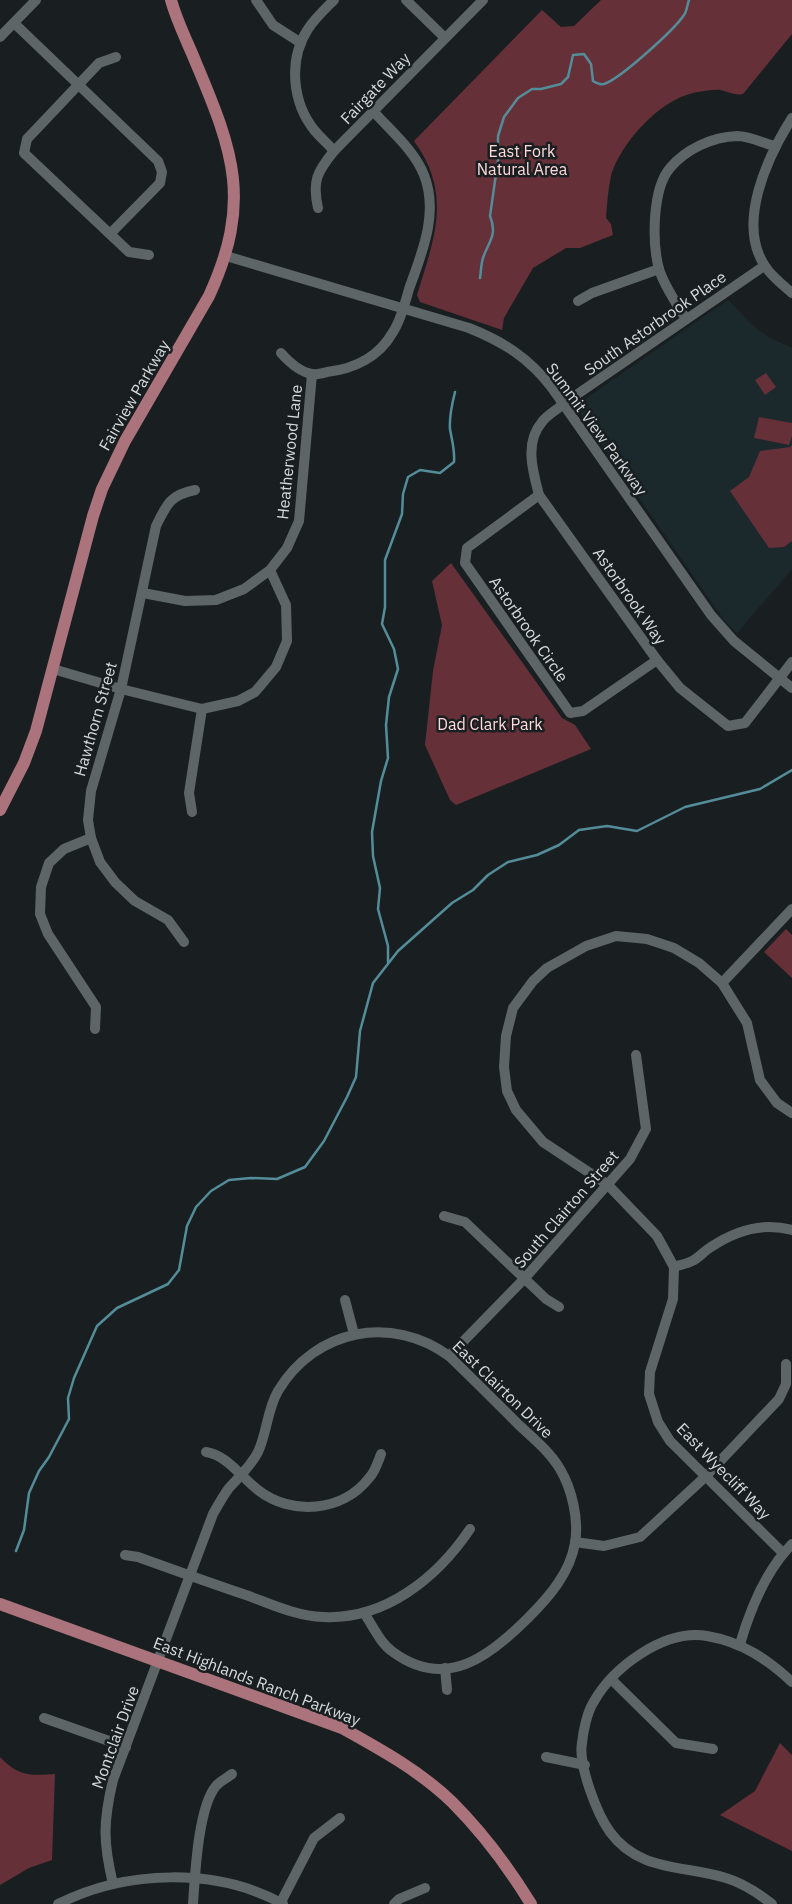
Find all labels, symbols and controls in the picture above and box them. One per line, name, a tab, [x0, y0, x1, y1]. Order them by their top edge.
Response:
street label: Fairgate Way	[336, 48, 414, 128]
park label: East Fork Natural Area	[477, 141, 568, 179]
street label: South Astorbrook Place	[580, 266, 730, 380]
street label: Fairview Parkway	[94, 336, 174, 454]
street label: Summit View Parkway	[542, 359, 652, 499]
street label: Heatherwood Lane	[272, 383, 306, 521]
street label: Astorbrook Way	[589, 544, 671, 648]
street label: Astorbrook Circle	[485, 572, 573, 686]
street label: Hawthorn Street	[69, 659, 121, 779]
park label: Dad Clark Park	[437, 714, 543, 734]
street label: South Clairton Street	[509, 1146, 623, 1272]
street label: East Clairton Drive	[448, 1336, 558, 1442]
street label: East Wyecliff Way	[673, 1418, 775, 1524]
street label: East Highlands Ranch Parkway	[151, 1632, 363, 1730]
street label: Montclair Drive	[87, 1682, 143, 1791]

